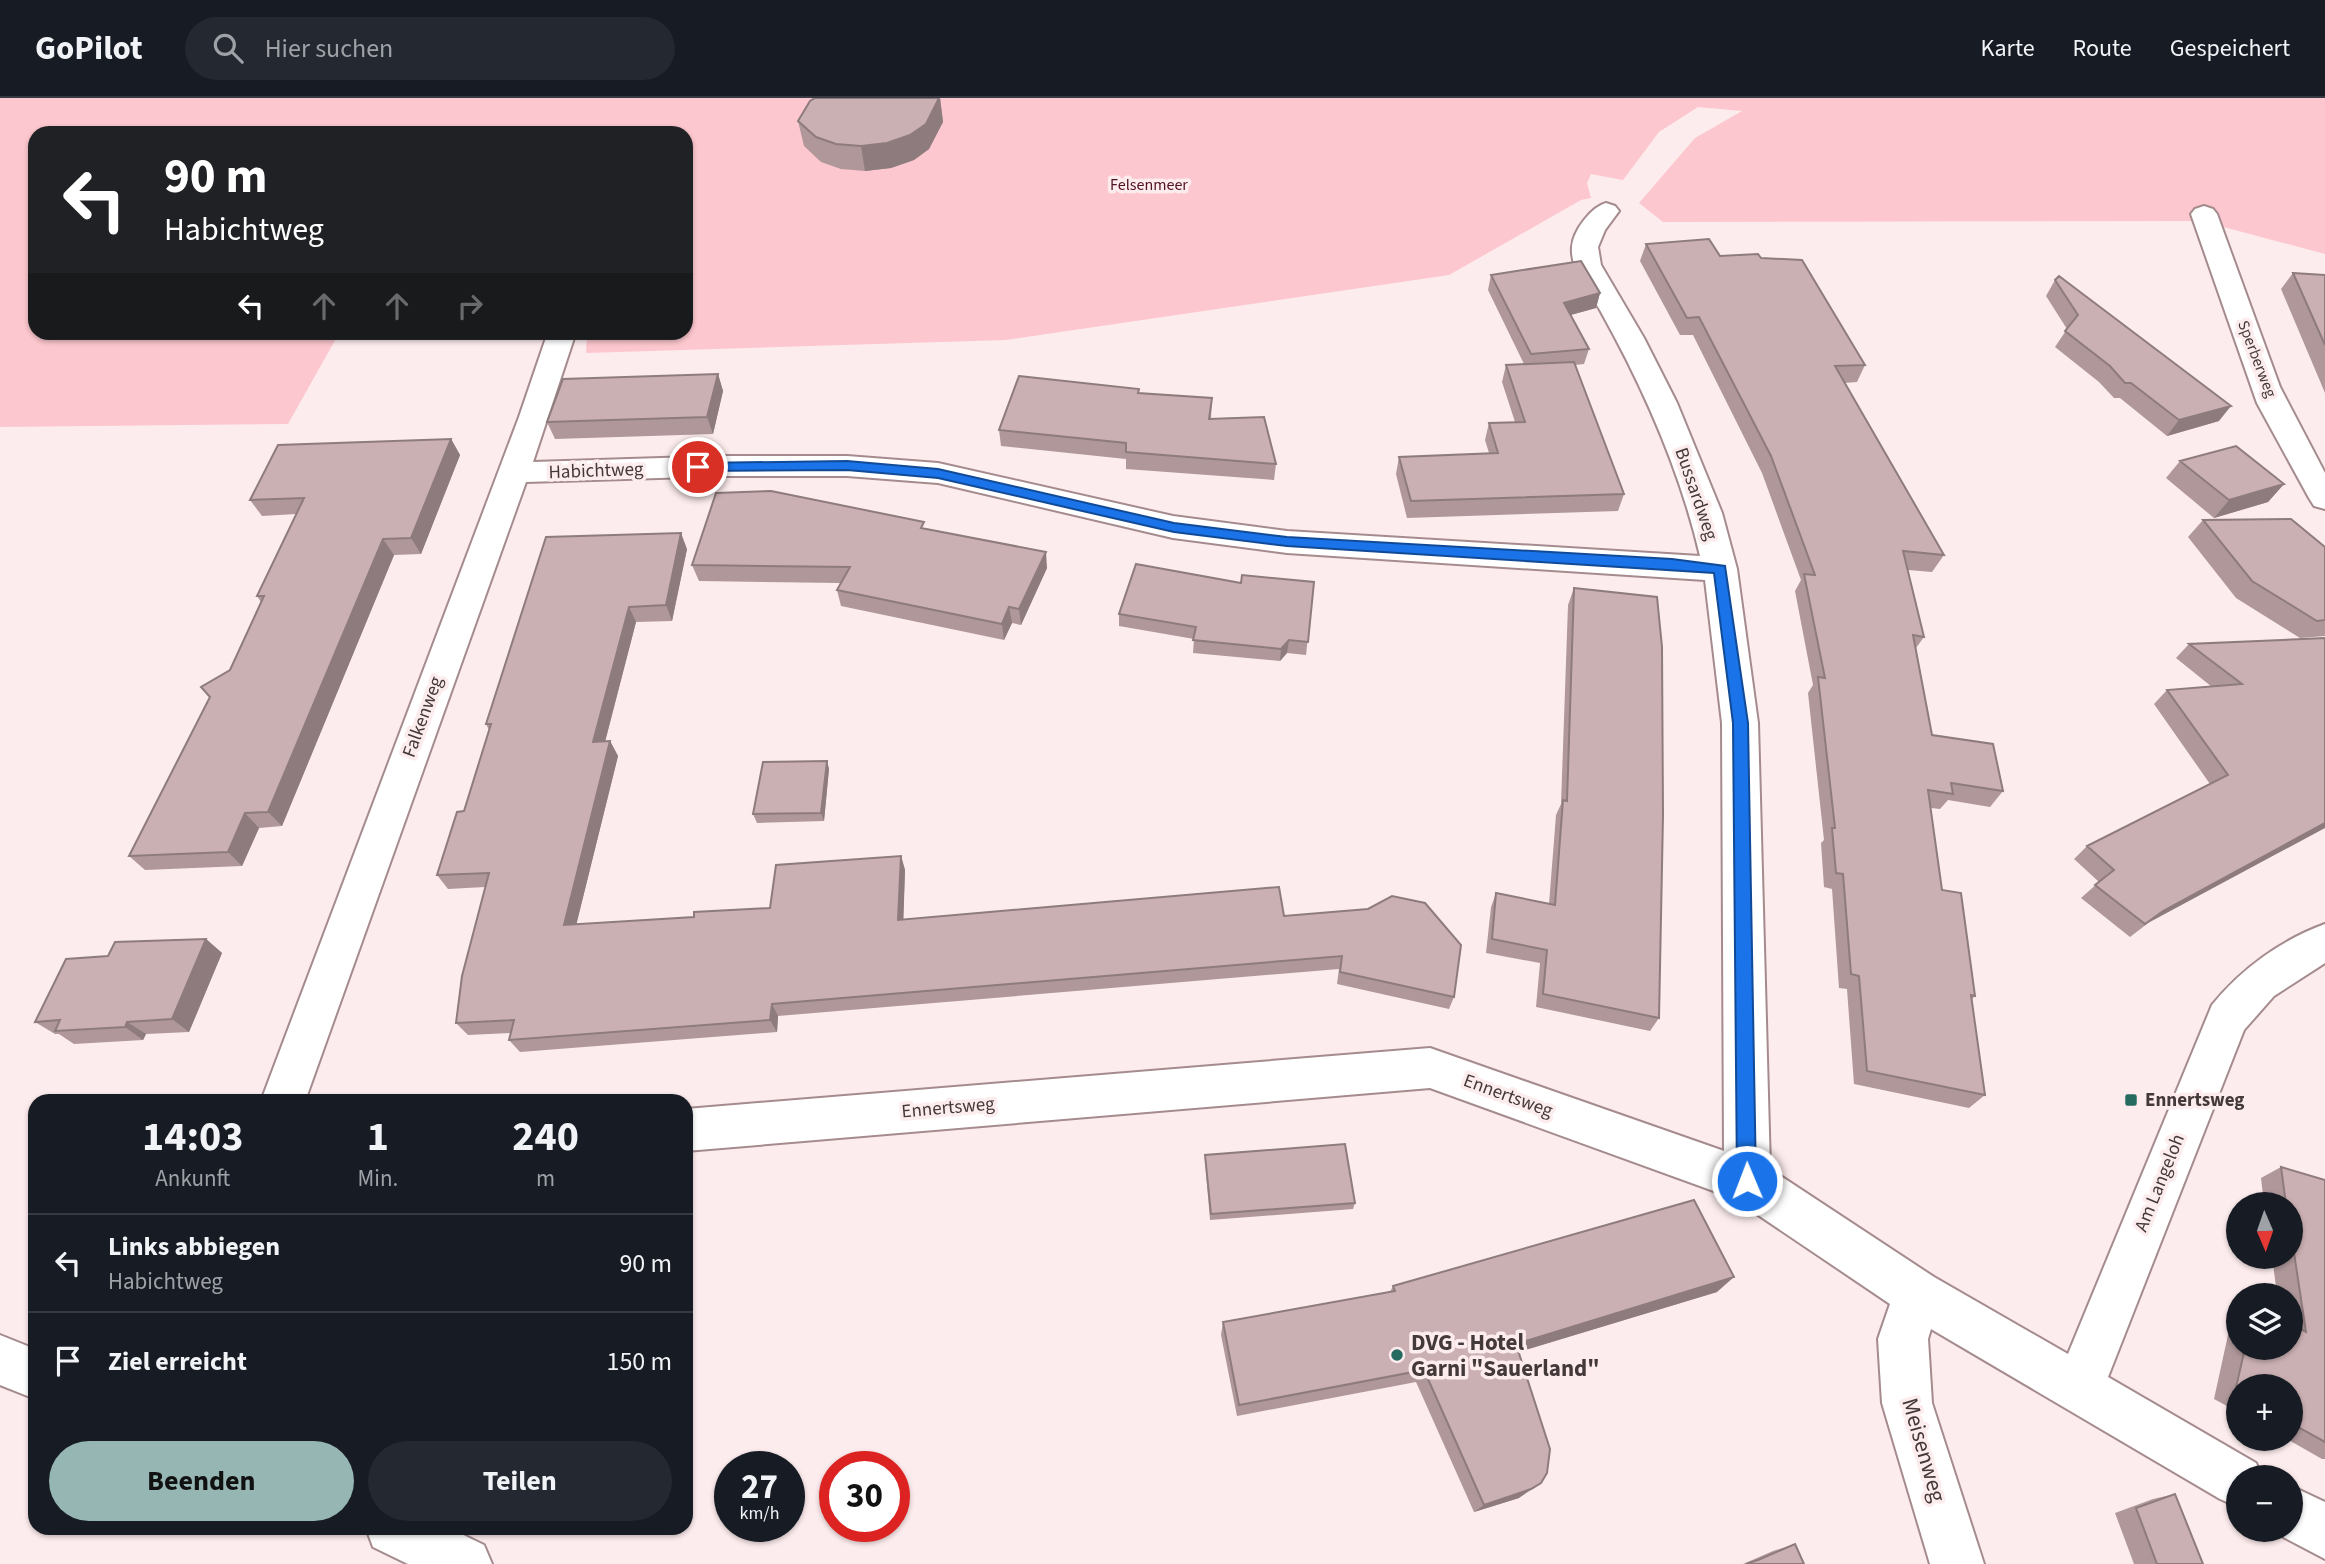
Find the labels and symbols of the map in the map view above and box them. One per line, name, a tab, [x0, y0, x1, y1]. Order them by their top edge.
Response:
park label: Felsenmeer	[1110, 174, 1188, 196]
street label: Sperberweg	[2232, 317, 2282, 401]
pin	[668, 437, 728, 497]
street label: Bussardweg	[1668, 444, 1725, 544]
street label: Habichtweg	[548, 456, 644, 486]
street label: Falkenweg	[396, 672, 450, 761]
street label: Ennertsweg	[1459, 1067, 1557, 1125]
place label: Ennertsweg	[2145, 1087, 2244, 1114]
street label: Ennertsweg	[900, 1090, 996, 1126]
marker: Ennertsweg	[2123, 1092, 2139, 1108]
street label: Am Langeloh	[2128, 1130, 2192, 1236]
position arrow	[1710, 1144, 1784, 1218]
north arrow	[2226, 1192, 2303, 1269]
place label: DVG - Hotel Garni "Sauerland"	[1411, 1326, 1600, 1385]
marker: DVG - Hotel Garni "Sauerland"	[1389, 1347, 1405, 1363]
street label: Meisenweg	[1893, 1394, 1955, 1506]
speed limit sign: 30	[819, 1451, 910, 1542]

